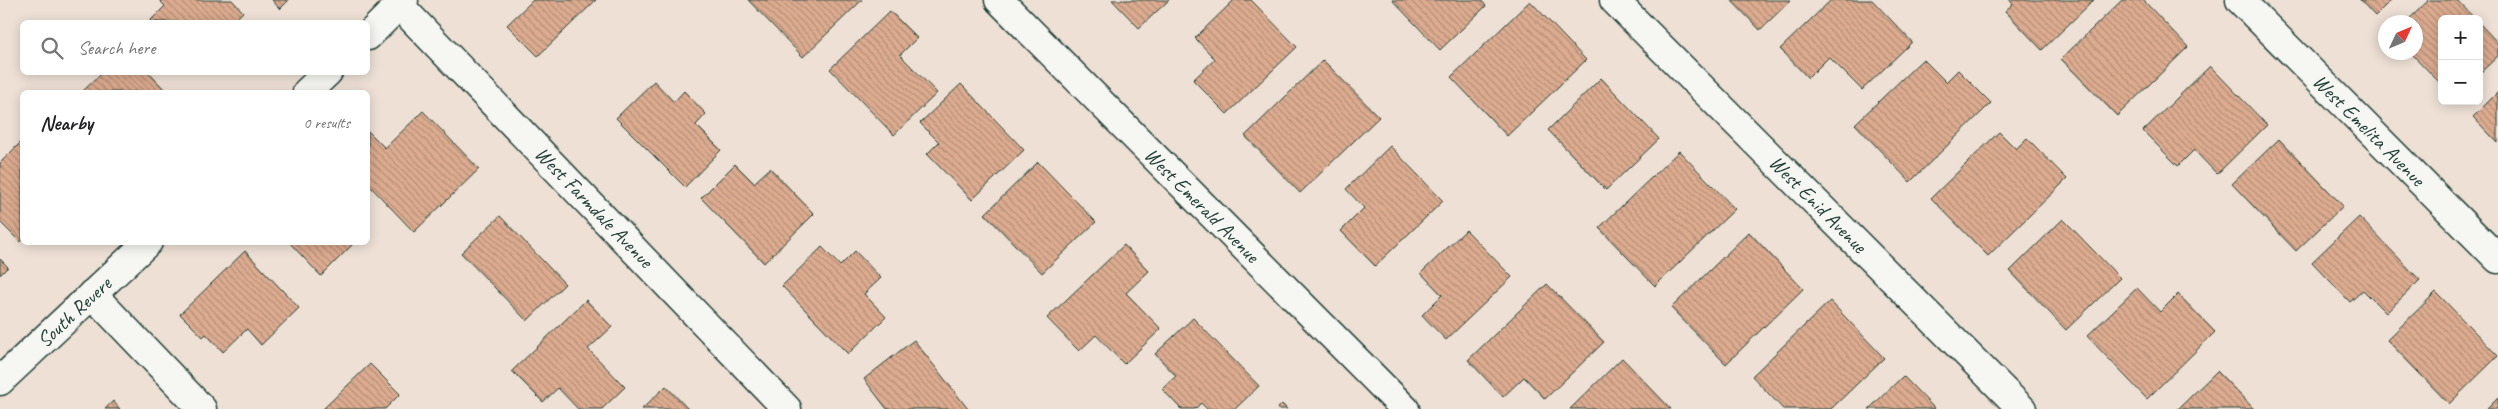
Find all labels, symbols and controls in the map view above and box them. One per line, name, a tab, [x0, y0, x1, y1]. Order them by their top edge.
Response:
north arrow	[2378, 15, 2423, 60]
map controls	[2438, 15, 2483, 105]
button: +	[2438, 15, 2483, 60]
search box	[20, 20, 370, 75]
icon: search	[38, 34, 66, 62]
text: Search here	[78, 36, 155, 60]
button: −	[2438, 60, 2483, 105]
street label: West Emelita Avenue	[2307, 68, 2432, 193]
text: Nearby	[40, 110, 93, 136]
text: 0 results	[303, 113, 350, 133]
street label: West Farmdale Avenue	[529, 141, 660, 275]
street label: West Emerald Avenue	[1139, 142, 1266, 269]
street label: West Enid Avenue	[1764, 150, 1873, 259]
street label: South Revere	[31, 270, 117, 353]

